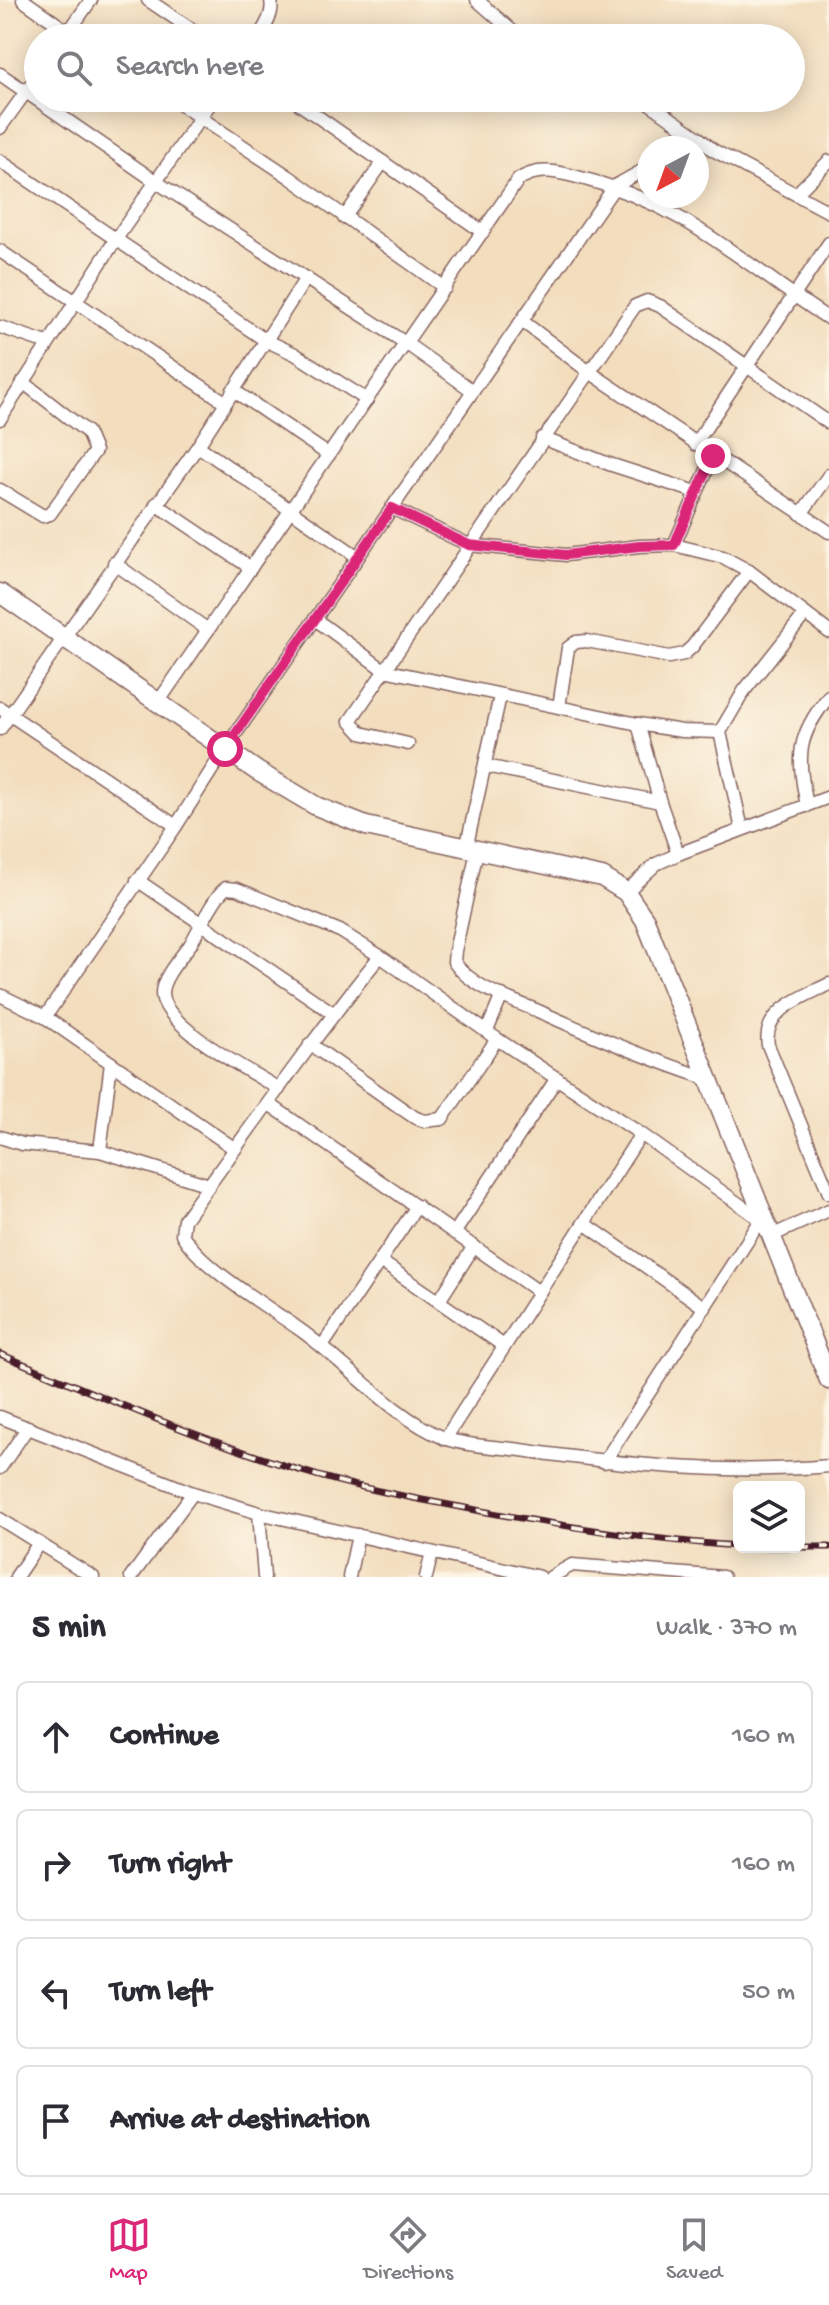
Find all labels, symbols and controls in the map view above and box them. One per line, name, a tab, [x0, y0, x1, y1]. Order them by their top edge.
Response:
search box	[24, 24, 805, 112]
icon: search	[52, 46, 96, 90]
text: Search here	[116, 51, 264, 86]
north arrow	[637, 136, 709, 208]
route end	[695, 438, 731, 474]
route start	[207, 731, 243, 767]
map controls	[733, 1481, 805, 1553]
button: layers	[733, 1481, 805, 1553]
text: 5 min	[32, 1609, 106, 1649]
text: Walk · 370 m	[656, 1614, 797, 1645]
icon: ahead	[34, 1715, 78, 1759]
text: Continue	[110, 1720, 219, 1755]
text: 160 m	[732, 1722, 795, 1753]
icon: right	[34, 1843, 78, 1887]
text: Turn right	[110, 1848, 230, 1883]
text: 160 m	[732, 1850, 795, 1881]
icon: left	[34, 1971, 78, 2015]
text: Turn left	[110, 1976, 211, 2011]
text: 50 m	[742, 1978, 795, 2009]
icon: arrive	[34, 2099, 78, 2143]
text: Arrive at destination	[110, 2104, 370, 2139]
tab: Map	[107, 2213, 151, 2287]
tab: Directions	[364, 2213, 453, 2287]
tab: Saved	[666, 2213, 722, 2287]

